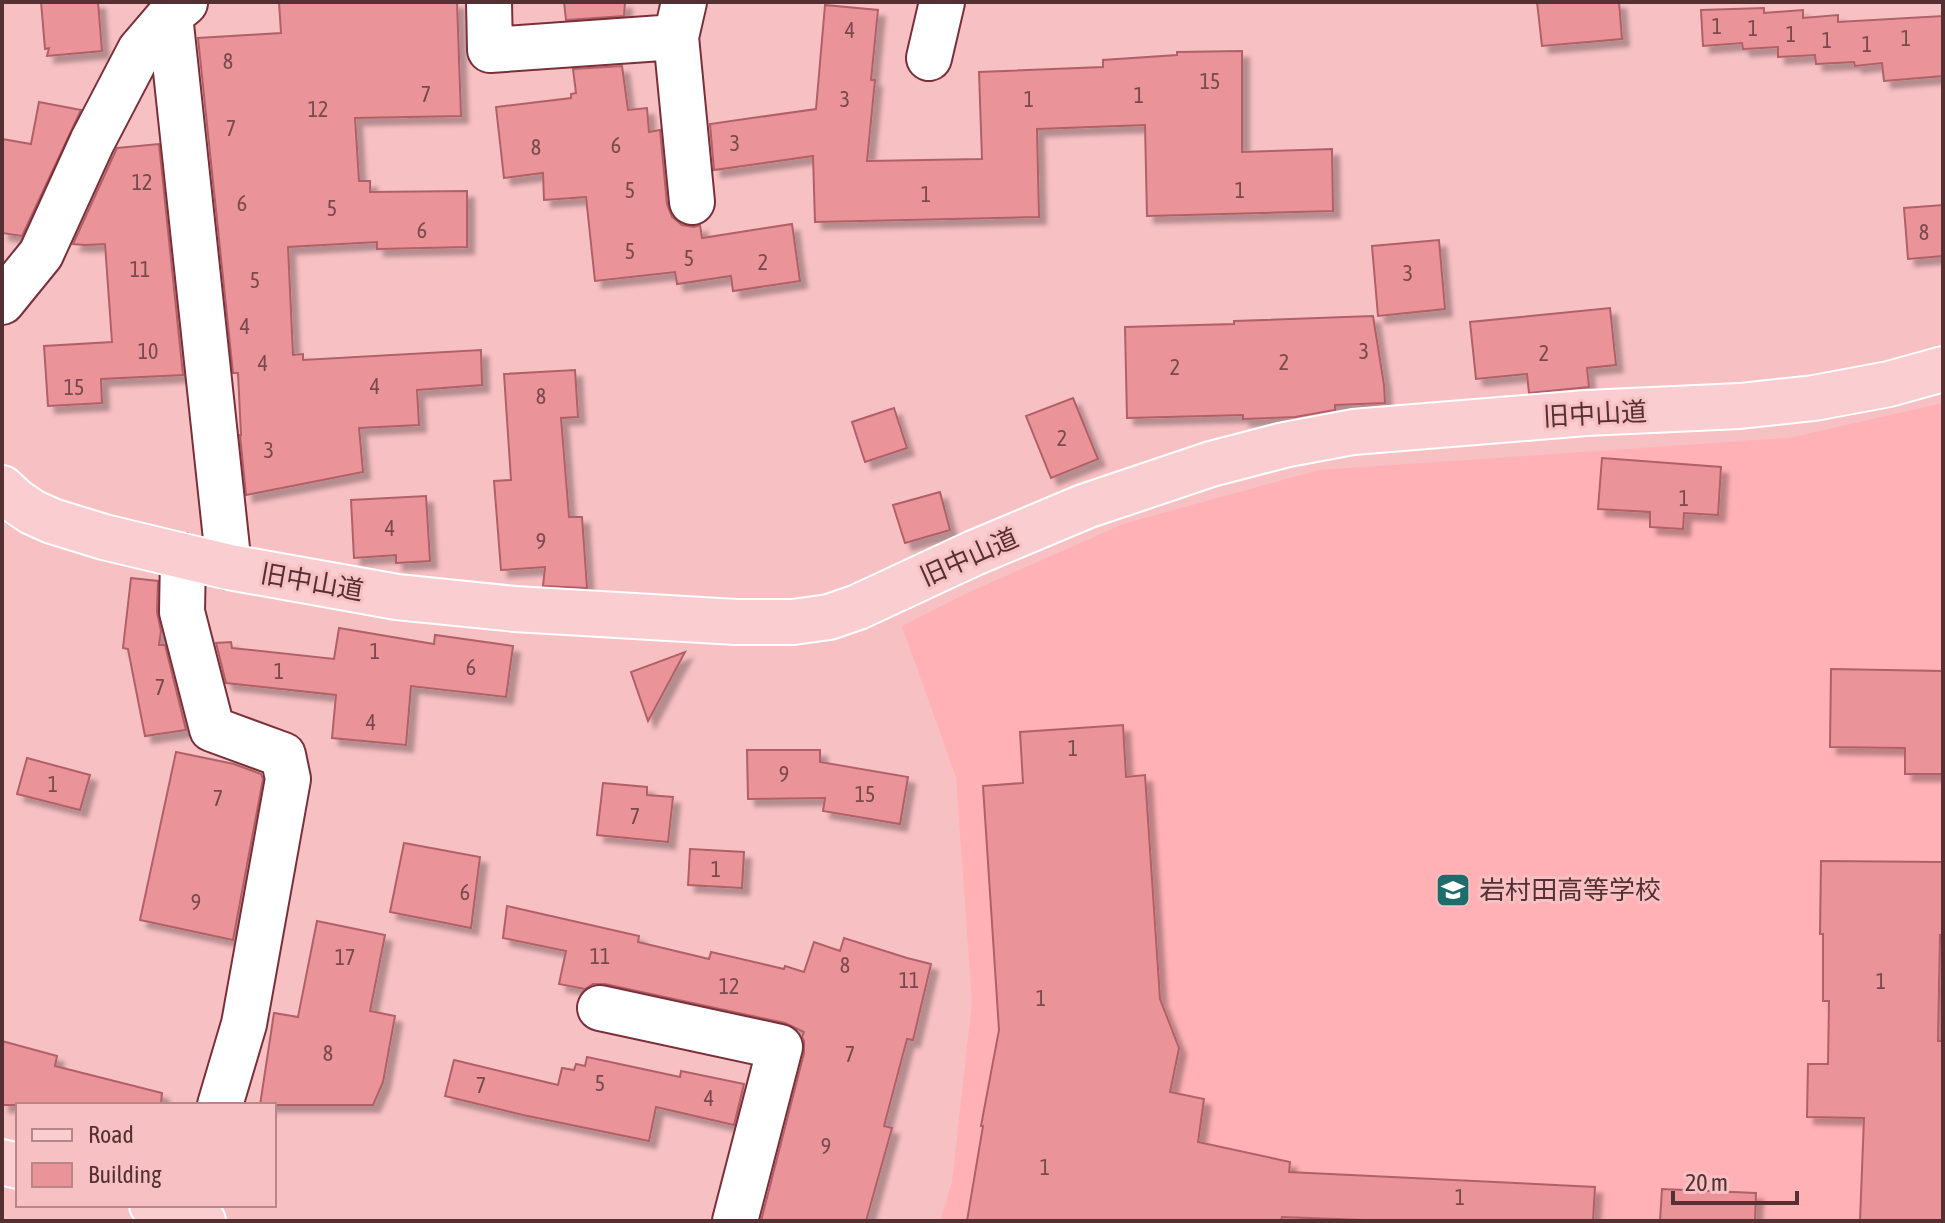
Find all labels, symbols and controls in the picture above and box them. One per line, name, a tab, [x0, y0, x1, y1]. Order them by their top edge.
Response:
house number: 1	[1712, 13, 1722, 39]
house number: 1	[1748, 15, 1758, 41]
house number: 4	[845, 17, 855, 43]
house number: 1	[1786, 21, 1796, 47]
house number: 1	[1901, 25, 1911, 51]
house number: 1	[1822, 27, 1832, 53]
house number: 1	[1862, 31, 1872, 57]
house number: 8	[223, 48, 233, 74]
house number: 15	[1200, 68, 1220, 94]
house number: 7	[421, 81, 431, 107]
house number: 1	[1134, 82, 1144, 108]
house number: 3	[840, 86, 850, 112]
house number: 1	[1024, 86, 1034, 112]
house number: 12	[308, 96, 328, 122]
house number: 7	[226, 115, 236, 141]
house number: 3	[730, 130, 740, 156]
house number: 6	[611, 132, 621, 158]
house number: 8	[531, 134, 541, 160]
house number: 12	[132, 169, 152, 195]
house number: 5	[625, 177, 635, 203]
house number: 1	[1235, 177, 1245, 203]
house number: 1	[921, 181, 931, 207]
house number: 6	[237, 190, 247, 216]
house number: 5	[327, 195, 337, 221]
house number: 6	[417, 217, 427, 243]
house number: 8	[1919, 219, 1929, 245]
house number: 5	[625, 238, 635, 264]
house number: 5	[684, 245, 694, 271]
house number: 2	[758, 249, 768, 275]
house number: 11	[130, 256, 150, 282]
house number: 3	[1403, 260, 1413, 286]
house number: 5	[250, 267, 260, 293]
house number: 4	[240, 313, 250, 339]
house number: 10	[138, 338, 158, 364]
house number: 3	[1359, 338, 1369, 364]
house number: 2	[1539, 340, 1549, 366]
house number: 2	[1279, 349, 1289, 375]
house number: 4	[258, 350, 268, 376]
house number: 2	[1170, 354, 1180, 380]
house number: 4	[370, 373, 380, 399]
house number: 15	[64, 374, 84, 400]
house number: 8	[536, 383, 546, 409]
street label: 旧中山道	[1542, 396, 1648, 432]
house number: 2	[1057, 425, 1067, 451]
house number: 3	[264, 437, 274, 463]
house number: 1	[1679, 485, 1689, 511]
house number: 4	[385, 515, 395, 541]
street label: 旧中山道	[915, 522, 1023, 592]
house number: 9	[536, 528, 546, 554]
street label: 旧中山道	[258, 558, 366, 606]
house number: 1	[370, 638, 380, 664]
house number: 6	[466, 654, 476, 680]
house number: 1	[274, 658, 284, 684]
house number: 7	[155, 674, 165, 700]
house number: 4	[366, 709, 376, 735]
house number: 1	[1068, 735, 1078, 761]
house number: 9	[779, 761, 789, 787]
house number: 1	[48, 771, 58, 797]
house number: 15	[855, 781, 875, 807]
house number: 7	[213, 785, 223, 811]
house number: 7	[630, 803, 640, 829]
house number: 1	[711, 856, 721, 882]
school or university icon: 岩村田高等学校	[1434, 871, 1472, 909]
place label: 岩村田高等学校	[1479, 875, 1661, 905]
house number: 6	[460, 879, 470, 905]
house number: 9	[191, 889, 201, 915]
house number: 11	[590, 943, 610, 969]
house number: 17	[335, 944, 355, 970]
house number: 8	[840, 952, 850, 978]
house number: 11	[899, 967, 919, 993]
house number: 1	[1876, 968, 1886, 994]
house number: 12	[719, 973, 739, 999]
house number: 1	[1036, 985, 1046, 1011]
house number: 8	[323, 1040, 333, 1066]
house number: 7	[845, 1041, 855, 1067]
house number: 5	[595, 1070, 605, 1096]
house number: 7	[476, 1072, 486, 1098]
house number: 4	[704, 1085, 714, 1111]
legend	[16, 1103, 276, 1207]
text: Road	[88, 1121, 134, 1148]
house number: 9	[821, 1133, 831, 1159]
house number: 1	[1040, 1154, 1050, 1180]
scale bar	[1673, 1155, 1797, 1205]
text: Building	[88, 1161, 162, 1188]
text: 20 m	[1685, 1169, 1728, 1196]
house number: 1	[1455, 1184, 1465, 1210]

